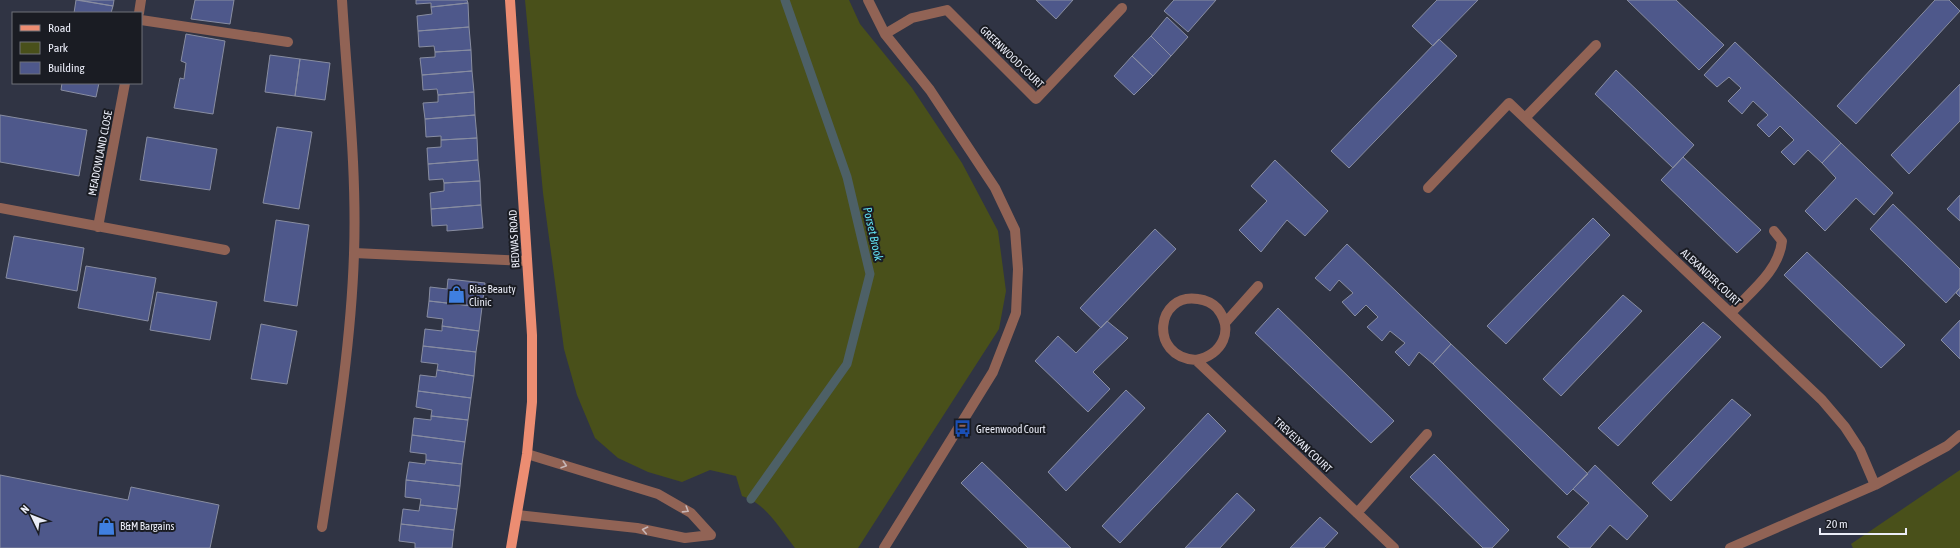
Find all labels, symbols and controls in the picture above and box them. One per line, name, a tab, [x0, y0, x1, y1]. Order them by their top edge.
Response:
legend	[12, 12, 142, 84]
text: Road	[48, 21, 71, 35]
street label: GREENWOOD COURT	[978, 24, 1046, 90]
text: Park	[48, 41, 69, 55]
text: Building	[48, 61, 86, 75]
street label: MEADOWLAND CLOSE	[86, 109, 114, 197]
water label: Porset Brook	[860, 206, 886, 263]
street label: BEDWAS ROAD	[506, 209, 522, 269]
street label: ALEXANDER COURT	[1679, 246, 1743, 308]
place label: Rias Beauty Clinic	[469, 283, 516, 308]
shop icon: Rias Beauty Clinic	[446, 285, 466, 305]
street label: TREVELYAN COURT	[1272, 415, 1334, 475]
bus stop icon: Greenwood Court	[953, 419, 973, 439]
place label: Greenwood Court	[976, 423, 1046, 435]
one-way arrow	[561, 460, 568, 469]
north arrow	[12, 496, 52, 536]
text: N	[18, 503, 31, 516]
one-way arrow	[682, 505, 689, 513]
scale bar	[1820, 510, 1906, 536]
shop icon: B&M Bargains	[97, 516, 117, 536]
text: 20 m	[1826, 517, 1848, 531]
place label: B&M Bargains	[120, 520, 175, 532]
one-way arrow	[642, 526, 648, 534]

